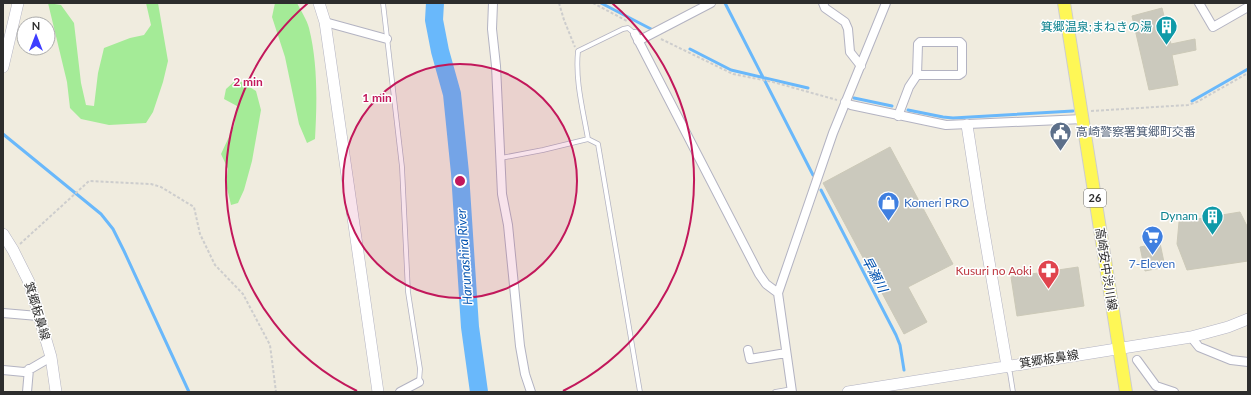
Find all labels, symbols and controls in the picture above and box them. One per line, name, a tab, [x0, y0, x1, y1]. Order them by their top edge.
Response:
building icon: 箕郷温泉;まねきの湯	[1154, 14, 1180, 47]
north arrow	[16, 16, 56, 56]
text: N	[32, 19, 40, 32]
place label: 箕郷温泉;まねきの湯	[1041, 19, 1152, 34]
text: 2 min	[233, 74, 263, 89]
text: 1 min	[362, 90, 392, 105]
public building icon: 高崎警察署箕郷町交番	[1048, 119, 1074, 152]
place label: 高崎警察署箕郷町交番	[1076, 124, 1196, 139]
centre of rings	[453, 174, 467, 188]
road number: 26	[1084, 189, 1106, 207]
shop icon: Komeri PRO	[875, 190, 901, 223]
place label: Komeri PRO	[904, 195, 969, 210]
building icon: Dynam	[1200, 203, 1226, 236]
water label: Harunashira River	[453, 208, 475, 306]
place label: Dynam	[1160, 208, 1198, 223]
supermarket icon: 7-Eleven	[1139, 224, 1165, 257]
street label: 高崎安中渋川線	[1093, 226, 1120, 312]
water label: 早瀬川	[859, 253, 892, 297]
place label: 7-Eleven	[1129, 256, 1175, 271]
pharmacy icon: Kusuri no Aoki	[1035, 258, 1061, 291]
place label: Kusuri no Aoki	[956, 263, 1032, 278]
street label: 箕郷板鼻線	[22, 280, 53, 342]
street label: 箕郷板鼻線	[1018, 346, 1080, 371]

